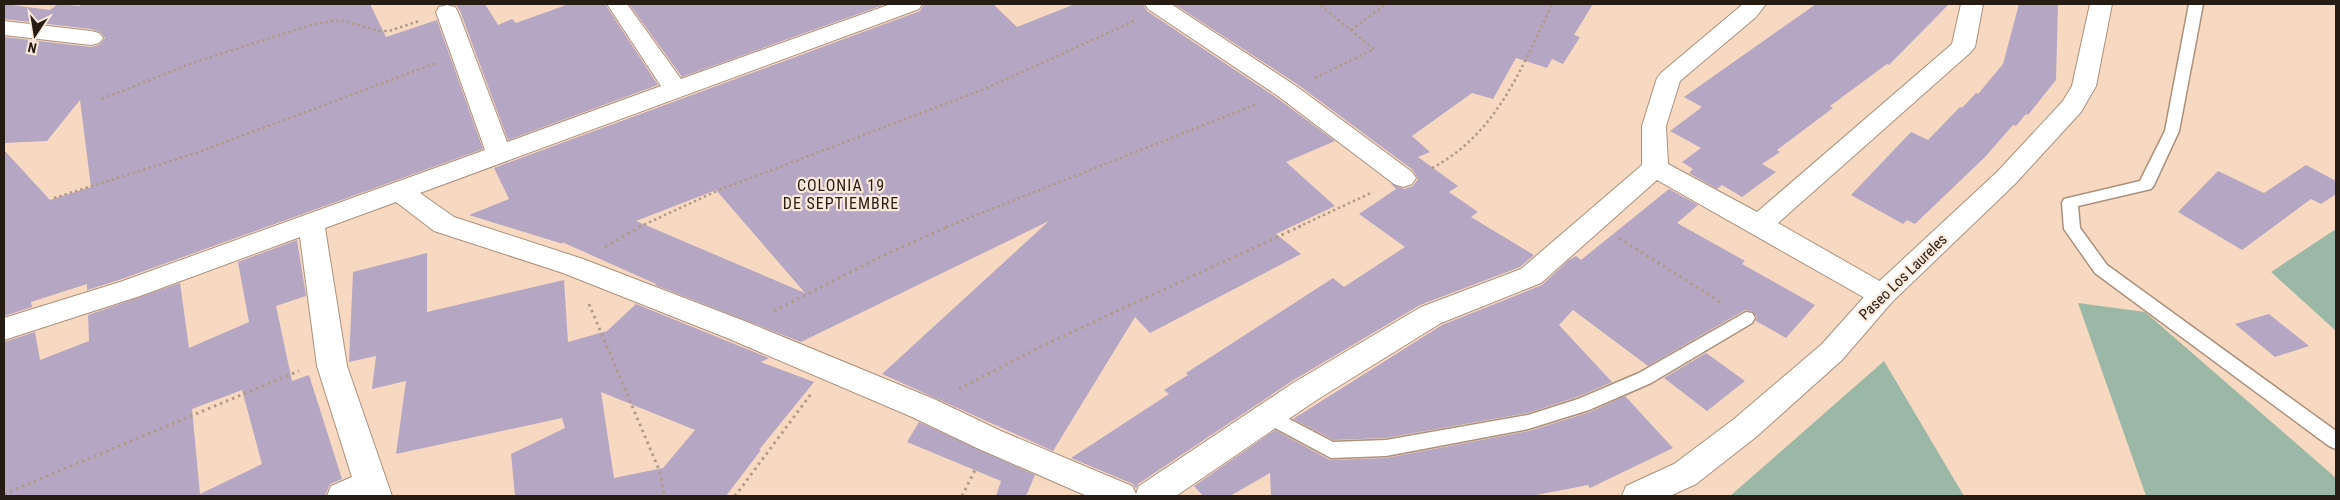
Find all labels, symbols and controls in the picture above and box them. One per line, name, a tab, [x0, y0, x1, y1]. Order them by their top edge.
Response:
north arrow	[10, 10, 60, 60]
text: N	[26, 39, 38, 56]
district label: COLONIA 19 DE SEPTIEMBRE	[783, 176, 899, 213]
street label: Paseo Los Laureles	[1855, 230, 1951, 324]

